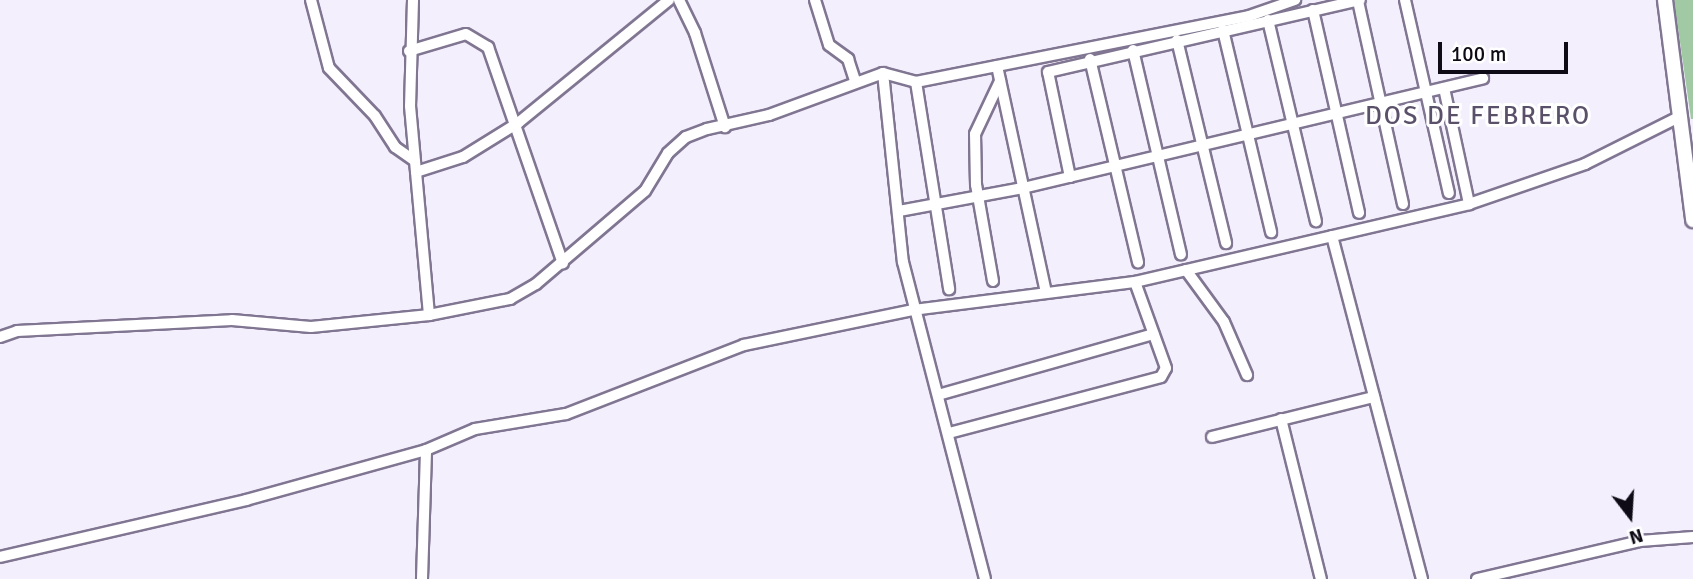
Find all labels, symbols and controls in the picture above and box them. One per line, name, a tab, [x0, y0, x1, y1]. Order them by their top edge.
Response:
scale bar	[1441, 28, 1570, 72]
text: 100 m	[1451, 41, 1506, 67]
district label: DOS DE FEBRERO	[1367, 101, 1589, 133]
north arrow	[1595, 481, 1665, 551]
text: N	[1626, 523, 1646, 549]

